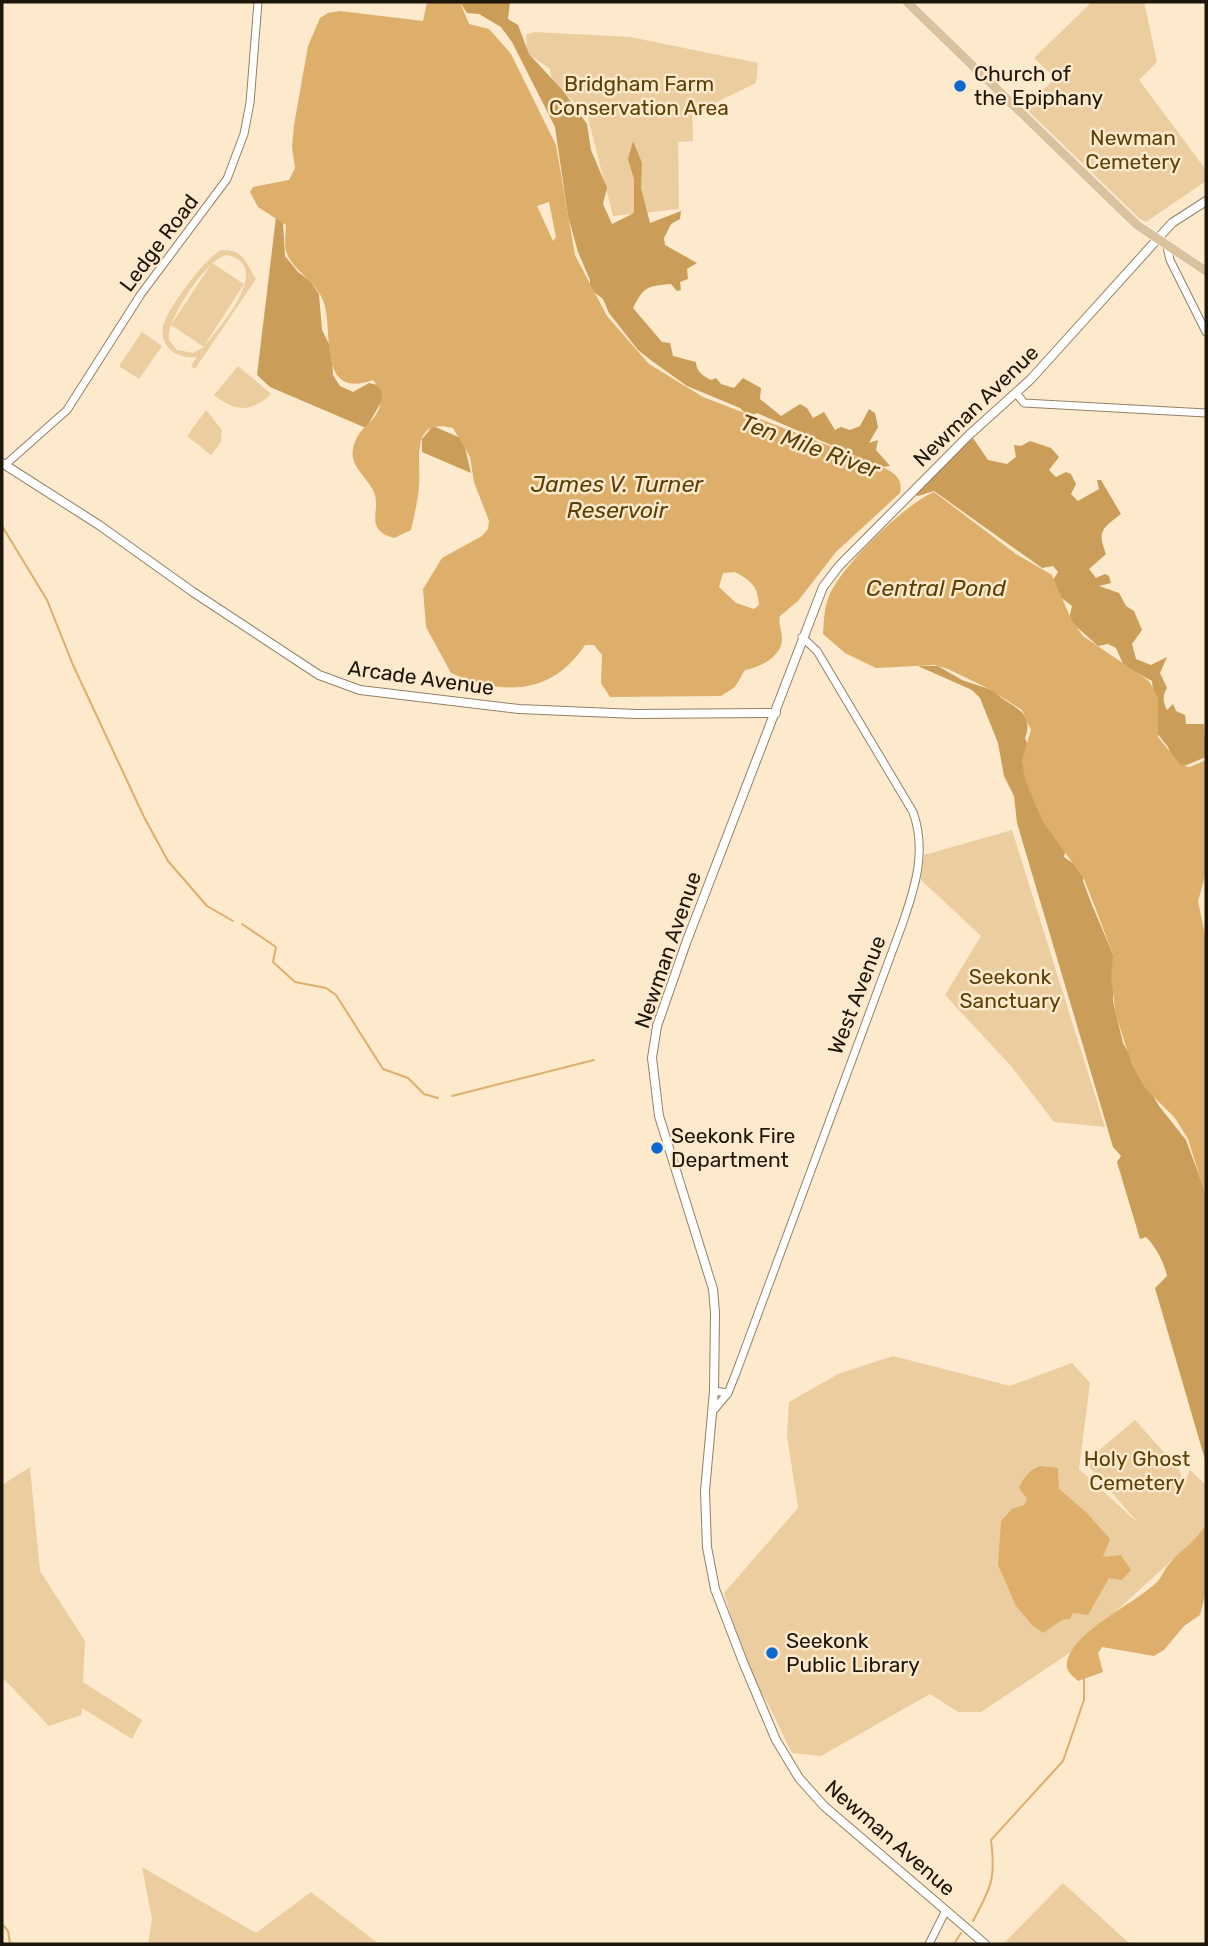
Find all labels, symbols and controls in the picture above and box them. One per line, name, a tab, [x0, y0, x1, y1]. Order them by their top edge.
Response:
place label: Church of the Epiphany	[974, 61, 1104, 110]
park label: Bridgham Farm Conservation Area	[549, 71, 729, 120]
marker: Church of the Epiphany	[952, 78, 968, 94]
park label: Newman Cemetery	[1085, 125, 1181, 174]
street label: Ledge Road	[114, 189, 203, 296]
street label: Newman Avenue	[908, 340, 1043, 472]
water label: Ten Mile River	[736, 408, 885, 485]
water label: James V. Turner Reservoir	[531, 470, 704, 524]
water label: Central Pond	[866, 574, 1006, 602]
street label: Arcade Avenue	[346, 655, 496, 700]
street label: Newman Avenue	[629, 868, 706, 1031]
street label: West Avenue	[822, 932, 891, 1058]
park label: Seekonk Sanctuary	[960, 964, 1061, 1013]
place label: Seekonk Fire Department	[671, 1123, 795, 1172]
marker: Seekonk Fire Department	[649, 1140, 665, 1156]
park label: Holy Ghost Cemetery	[1084, 1446, 1190, 1495]
place label: Seekonk Public Library	[786, 1628, 920, 1677]
marker: Seekonk Public Library	[764, 1645, 780, 1661]
street label: Newman Avenue	[820, 1774, 960, 1901]

